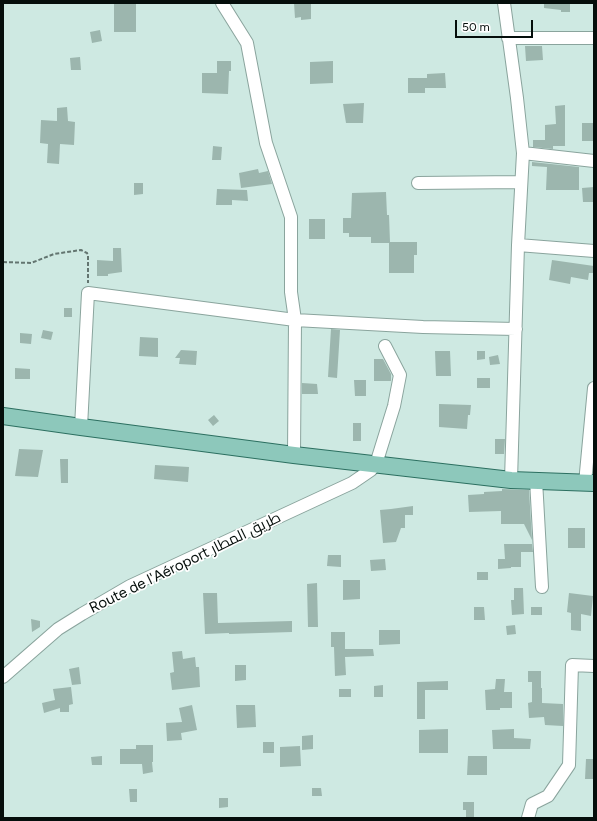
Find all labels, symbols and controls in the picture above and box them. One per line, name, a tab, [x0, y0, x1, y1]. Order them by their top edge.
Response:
scale bar	[457, 12, 535, 38]
text: 50 m	[462, 20, 490, 34]
street label: Route de l'Aéroport طريق المطار	[86, 509, 284, 617]

